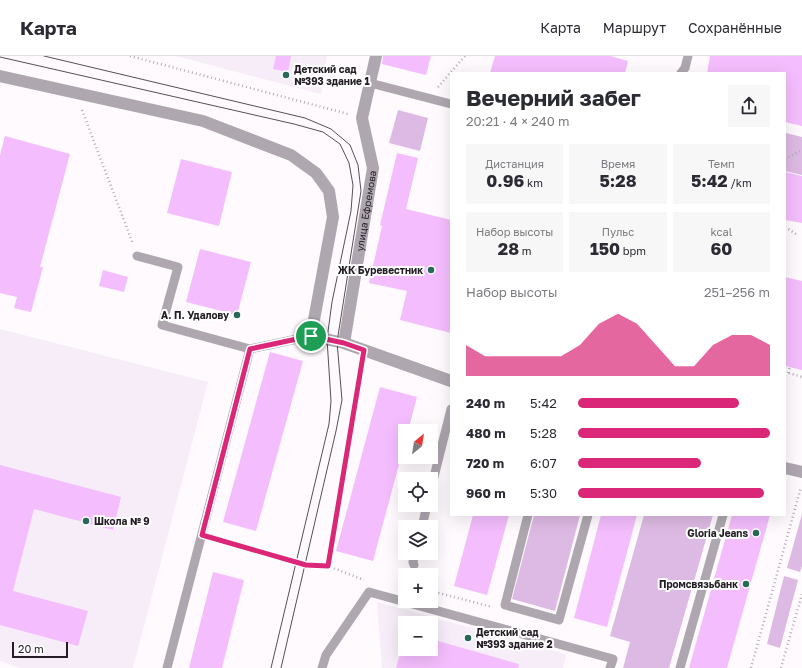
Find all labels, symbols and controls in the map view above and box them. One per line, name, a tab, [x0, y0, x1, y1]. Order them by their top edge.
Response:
text: Карта	[20, 16, 77, 39]
text: Карта	[540, 19, 581, 36]
text: Маршрут	[603, 19, 666, 36]
text: Сохранённые	[688, 19, 782, 36]
place label: Детский сад №393 здание 1	[294, 63, 370, 87]
marker: Детский сад №393 здание 1	[281, 70, 291, 80]
text: Вечерний забег	[466, 84, 641, 111]
button: share	[728, 85, 770, 127]
text: 20:21 · 4 × 240 m	[466, 113, 570, 129]
text: Дистанция	[485, 157, 544, 170]
text: Время	[601, 157, 635, 170]
text: Темп	[708, 157, 735, 170]
street label: улица Ефремова	[353, 170, 379, 252]
text: 0.96	[486, 170, 524, 191]
text: 5:28	[599, 170, 637, 191]
text: 5:42	[691, 170, 728, 191]
text: km	[524, 176, 543, 189]
text: /km	[728, 176, 752, 189]
text: Набор высоты	[476, 225, 553, 238]
text: Пульс	[602, 225, 634, 238]
text: kcal	[710, 225, 732, 238]
text: 28	[498, 238, 519, 259]
text: 150	[590, 238, 620, 259]
text: 60	[710, 238, 732, 259]
text: m	[519, 244, 532, 257]
text: bpm	[620, 244, 646, 257]
place label: ЖК Буревестник	[338, 264, 423, 276]
marker: ЖК Буревестник	[426, 265, 436, 275]
text: Набор высоты	[466, 284, 557, 300]
text: 251–256 m	[704, 284, 770, 300]
place label: А. П. Удалову	[161, 309, 229, 321]
marker: А. П. Удалову	[232, 310, 242, 320]
pin	[294, 319, 328, 353]
icon: arrive	[300, 325, 322, 347]
text: 240 m	[466, 395, 505, 411]
text: 5:42	[530, 395, 557, 411]
north arrow	[398, 424, 438, 464]
map controls	[398, 424, 438, 656]
text: 480 m	[466, 425, 506, 441]
text: 5:28	[530, 425, 557, 441]
text: 720 m	[466, 455, 504, 471]
text: 6:07	[530, 455, 557, 471]
button: locate	[398, 472, 438, 512]
text: 960 m	[466, 485, 506, 501]
text: 5:30	[530, 485, 557, 501]
place label: Школа № 9	[94, 515, 150, 527]
marker: Школа № 9	[81, 516, 91, 526]
button: layers	[398, 520, 438, 560]
place label: Gloria Jeans	[687, 527, 748, 539]
marker: Gloria Jeans	[751, 528, 761, 538]
button: +	[398, 568, 438, 608]
place label: Промсвязьбанк	[659, 578, 738, 590]
marker: Промсвязьбанк	[741, 579, 751, 589]
button: −	[398, 616, 438, 656]
place label: Детский сад №393 здание 2	[476, 626, 553, 650]
marker: Детский сад №393 здание 2	[463, 633, 473, 643]
scale bar	[12, 640, 68, 659]
text: 20 m	[18, 642, 44, 655]

